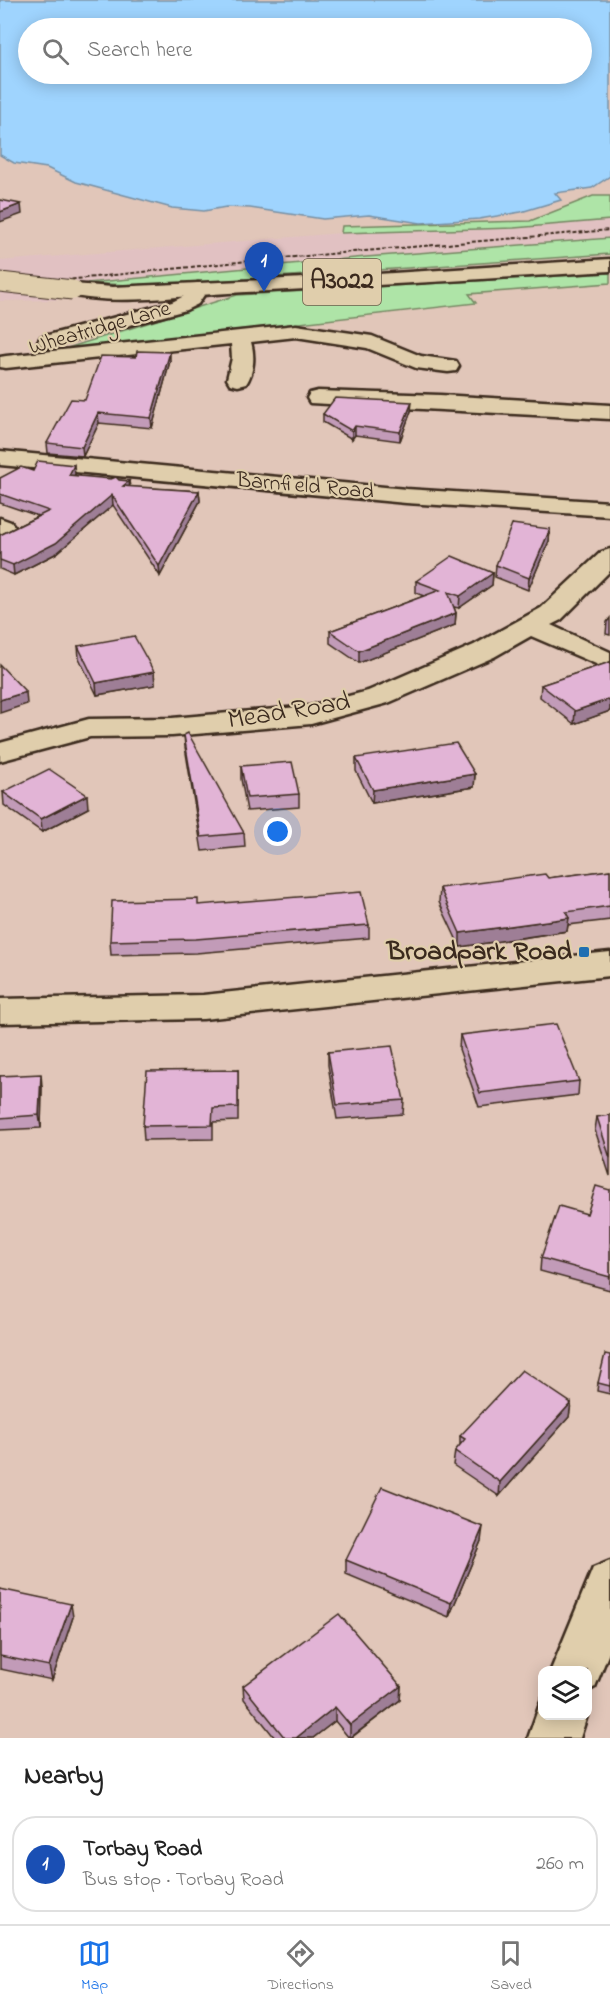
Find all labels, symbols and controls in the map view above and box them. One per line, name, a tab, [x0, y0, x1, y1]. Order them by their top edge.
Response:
search box	[18, 18, 592, 84]
icon: search	[39, 35, 72, 68]
text: Search here	[87, 35, 192, 67]
pin: 1	[244, 242, 284, 292]
road number: A3022	[303, 259, 381, 305]
street label: Wheatridge Lane	[26, 293, 175, 365]
street label: Barnfield Road	[234, 465, 375, 509]
street label: Mead Road	[225, 683, 353, 741]
your location	[263, 817, 292, 846]
place label: Broadpark Road	[385, 933, 573, 972]
marker: Broadpark Road	[577, 945, 591, 959]
map controls	[538, 1666, 592, 1720]
button: layers	[538, 1666, 592, 1720]
text: Nearby	[24, 1758, 103, 1796]
text: Torbay Road	[83, 1834, 202, 1866]
text: 1	[42, 1850, 49, 1879]
text: 260 m	[536, 1850, 584, 1879]
text: Bus stop · Torbay Road	[83, 1866, 284, 1895]
tab: Map	[78, 1937, 111, 1997]
tab: Directions	[267, 1937, 334, 1997]
tab: Saved	[490, 1937, 532, 1997]

